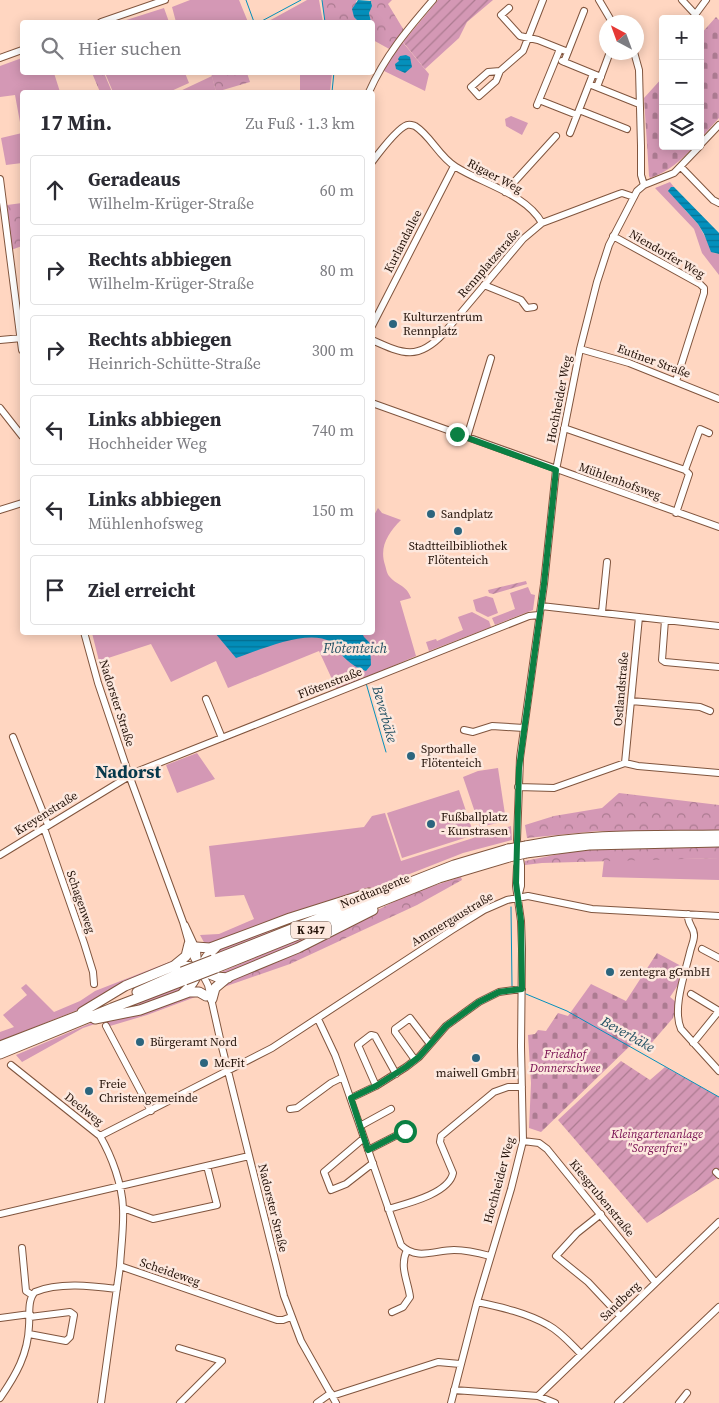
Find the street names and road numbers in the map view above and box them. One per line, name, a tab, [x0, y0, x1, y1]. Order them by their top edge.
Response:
street label: Rigaer Weg	[465, 155, 525, 197]
street label: Kurlandallee	[380, 207, 426, 275]
street label: Rennplatzstraße	[454, 225, 524, 301]
street label: Niendorfer Weg	[626, 226, 708, 282]
street label: Eutiner Straße	[615, 340, 693, 382]
street label: Hochheider Weg	[543, 354, 575, 444]
street label: Mühlenhofsweg	[577, 459, 663, 503]
street label: Ostlandstraße	[610, 651, 632, 727]
street label: Nadorster Straße	[95, 658, 139, 748]
street label: Flötenstraße	[296, 663, 364, 703]
street label: Kreyenstraße	[11, 787, 81, 839]
street label: Schagenweg	[63, 868, 99, 936]
street label: Nordtangente	[338, 870, 412, 912]
street label: Ammergaustraße	[408, 888, 496, 950]
road number: K 347	[291, 922, 331, 938]
street label: Deelweg	[61, 1089, 107, 1129]
street label: Hochheider Weg	[480, 1135, 518, 1225]
street label: Kiesgrubenstraße	[566, 1156, 638, 1240]
street label: Nadorster Straße	[254, 1162, 292, 1254]
street label: Scheideweg	[138, 1254, 202, 1290]
street label: Sandberg	[596, 1278, 644, 1324]

